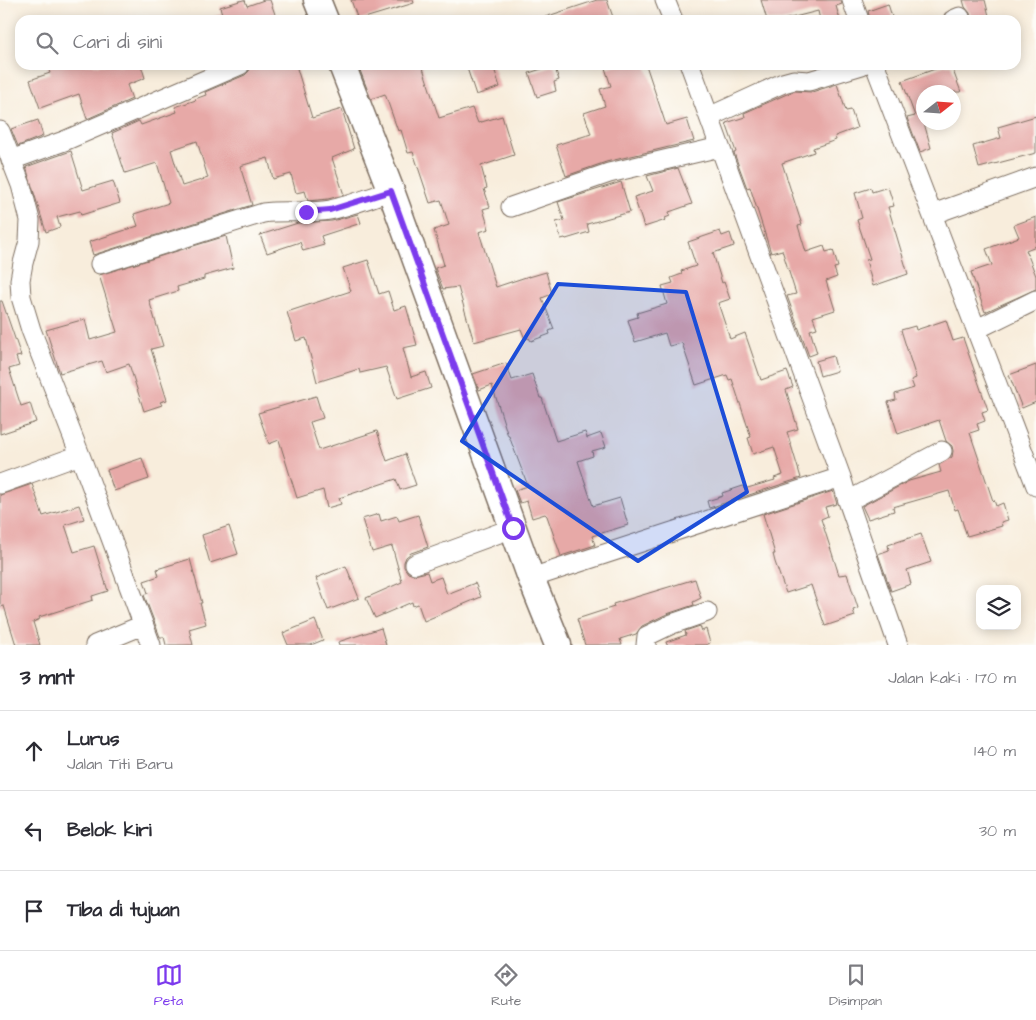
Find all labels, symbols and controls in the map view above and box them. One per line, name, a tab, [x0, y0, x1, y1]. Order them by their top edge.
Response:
search box	[15, 15, 1021, 70]
icon: search	[33, 29, 61, 57]
text: Cari di sini	[73, 29, 162, 56]
north arrow	[916, 85, 961, 130]
route end	[295, 201, 318, 224]
route start	[502, 517, 525, 540]
map controls	[976, 585, 1021, 630]
button: layers	[976, 585, 1021, 630]
text: 3 mnt	[20, 663, 74, 692]
text: Jalan kaki · 170 m	[888, 667, 1016, 689]
text: Lurus	[67, 726, 119, 753]
icon: ahead	[20, 737, 48, 765]
text: 140 m	[974, 740, 1016, 762]
text: Jalan Titi Baru	[67, 753, 173, 775]
icon: left	[20, 817, 48, 845]
text: Belok kiri	[67, 817, 152, 844]
text: 30 m	[979, 820, 1016, 842]
icon: arrive	[20, 897, 48, 925]
text: Tiba di tujuan	[67, 897, 179, 924]
tab: Peta	[154, 961, 183, 1011]
tab: Rute	[491, 961, 521, 1011]
tab: Disimpan	[829, 961, 882, 1011]

